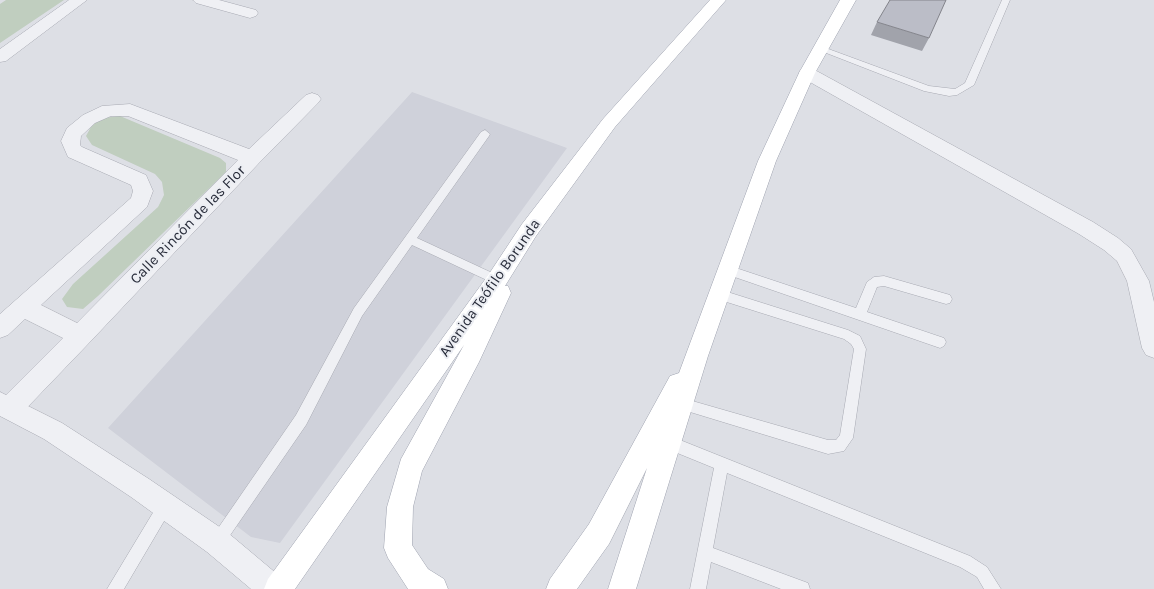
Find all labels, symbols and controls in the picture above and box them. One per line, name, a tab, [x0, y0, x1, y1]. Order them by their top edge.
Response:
street label: Calle Rincón de las Flor	[127, 162, 249, 288]
street label: Avenida Teófilo Borunda	[436, 216, 544, 360]

